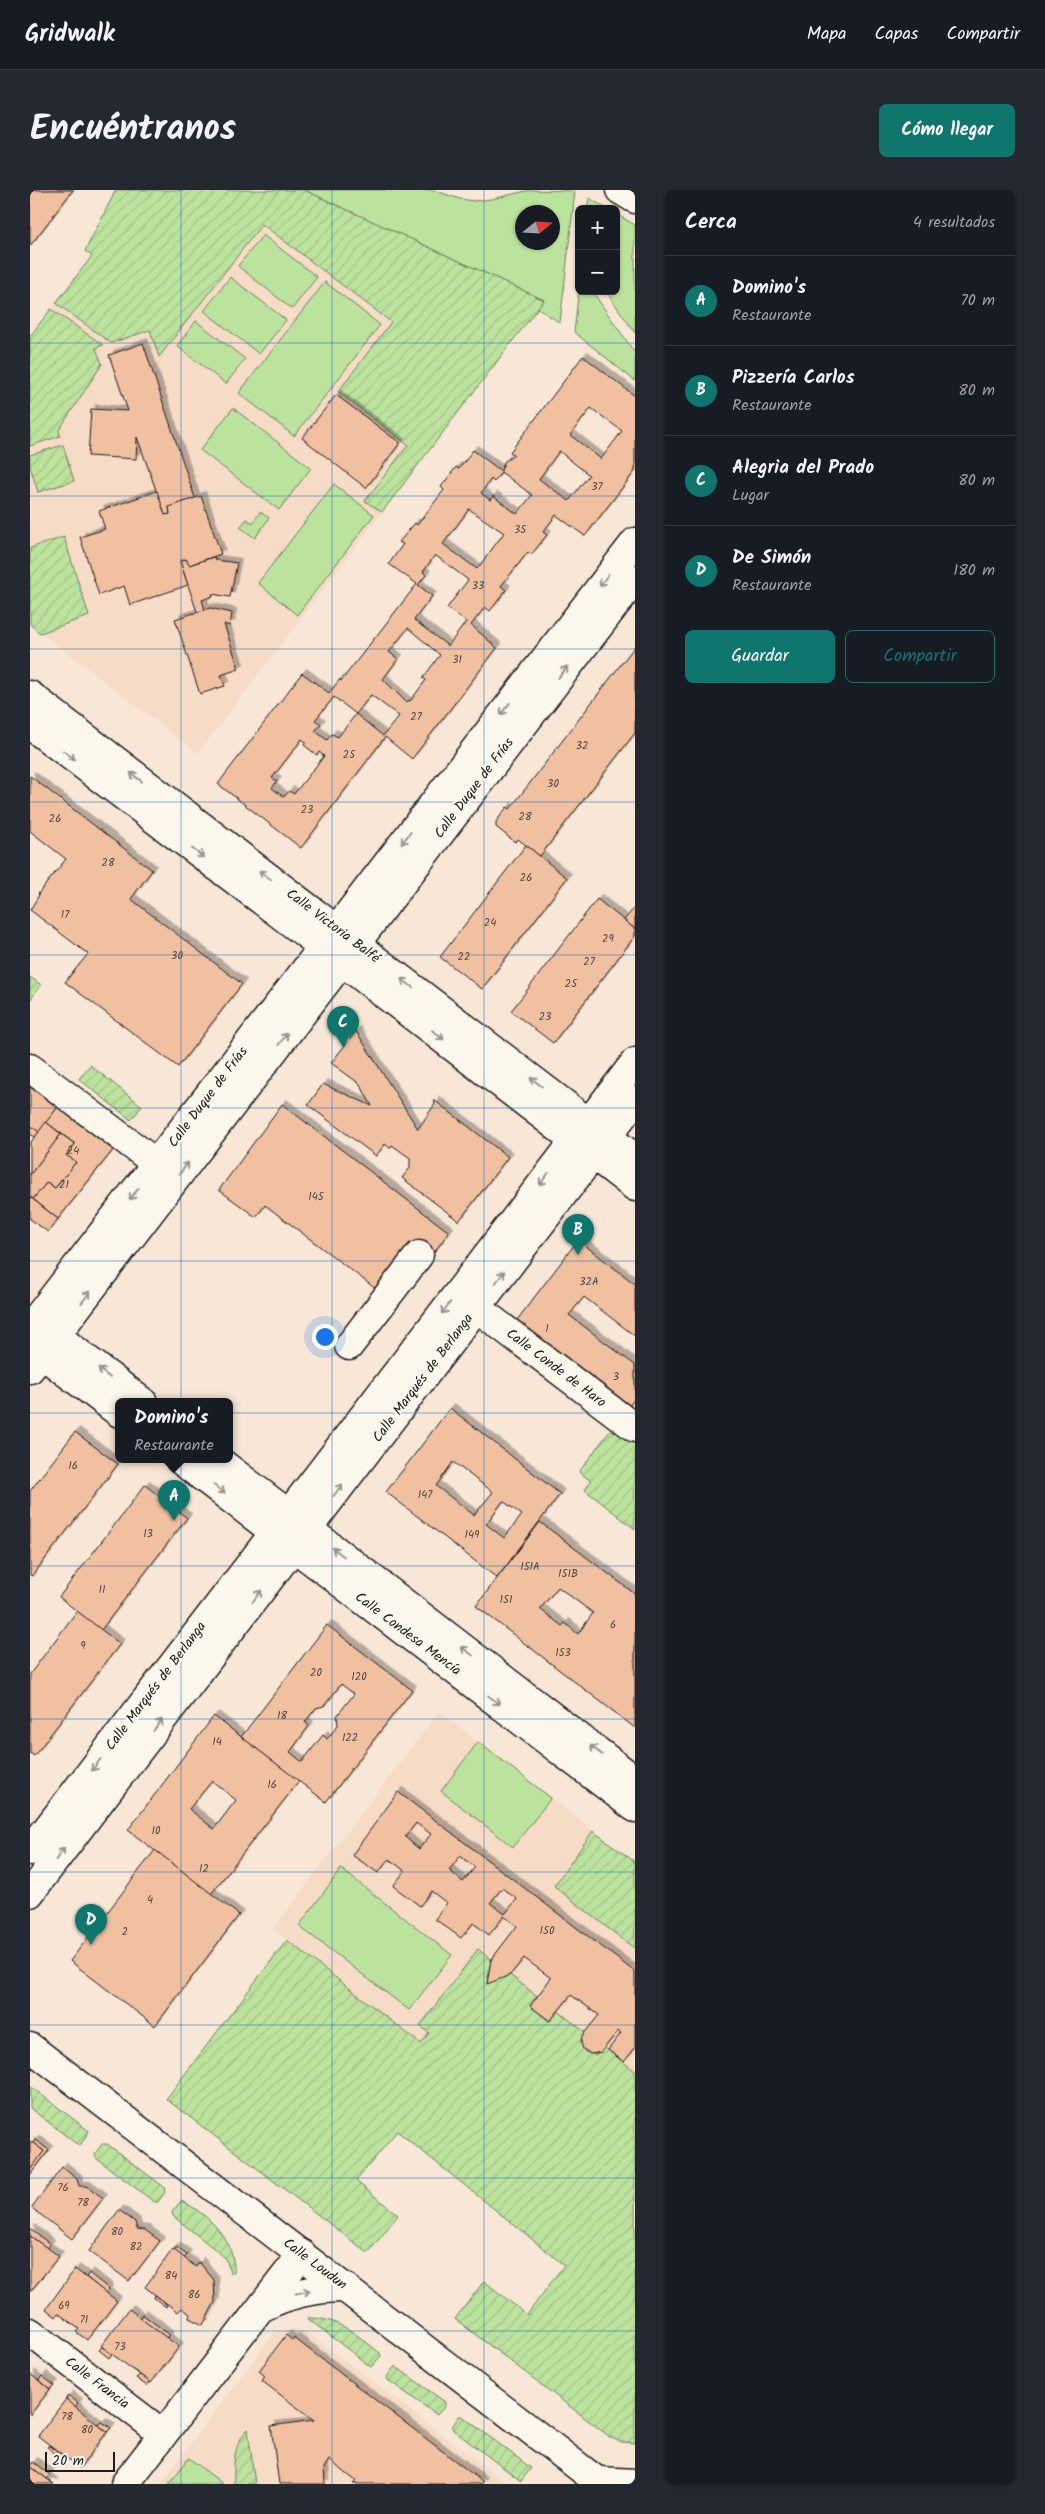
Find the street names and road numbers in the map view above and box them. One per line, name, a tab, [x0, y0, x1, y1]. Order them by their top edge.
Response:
street label: Calle Duque de Frías	[429, 733, 519, 843]
street label: Calle Victoria Balfé	[281, 883, 385, 969]
street label: Calle Duque de Frías	[163, 1042, 253, 1152]
street label: Calle Marqués de Berlanga	[367, 1309, 479, 1447]
street label: Calle Conde de Haro	[501, 1323, 611, 1413]
street label: Calle Condesa Mencía	[350, 1587, 466, 1681]
street label: Calle Marqués de Berlanga	[100, 1617, 212, 1755]
street label: Calle Loudun	[278, 2232, 352, 2296]
street label: Calle Francia	[60, 2351, 134, 2415]

